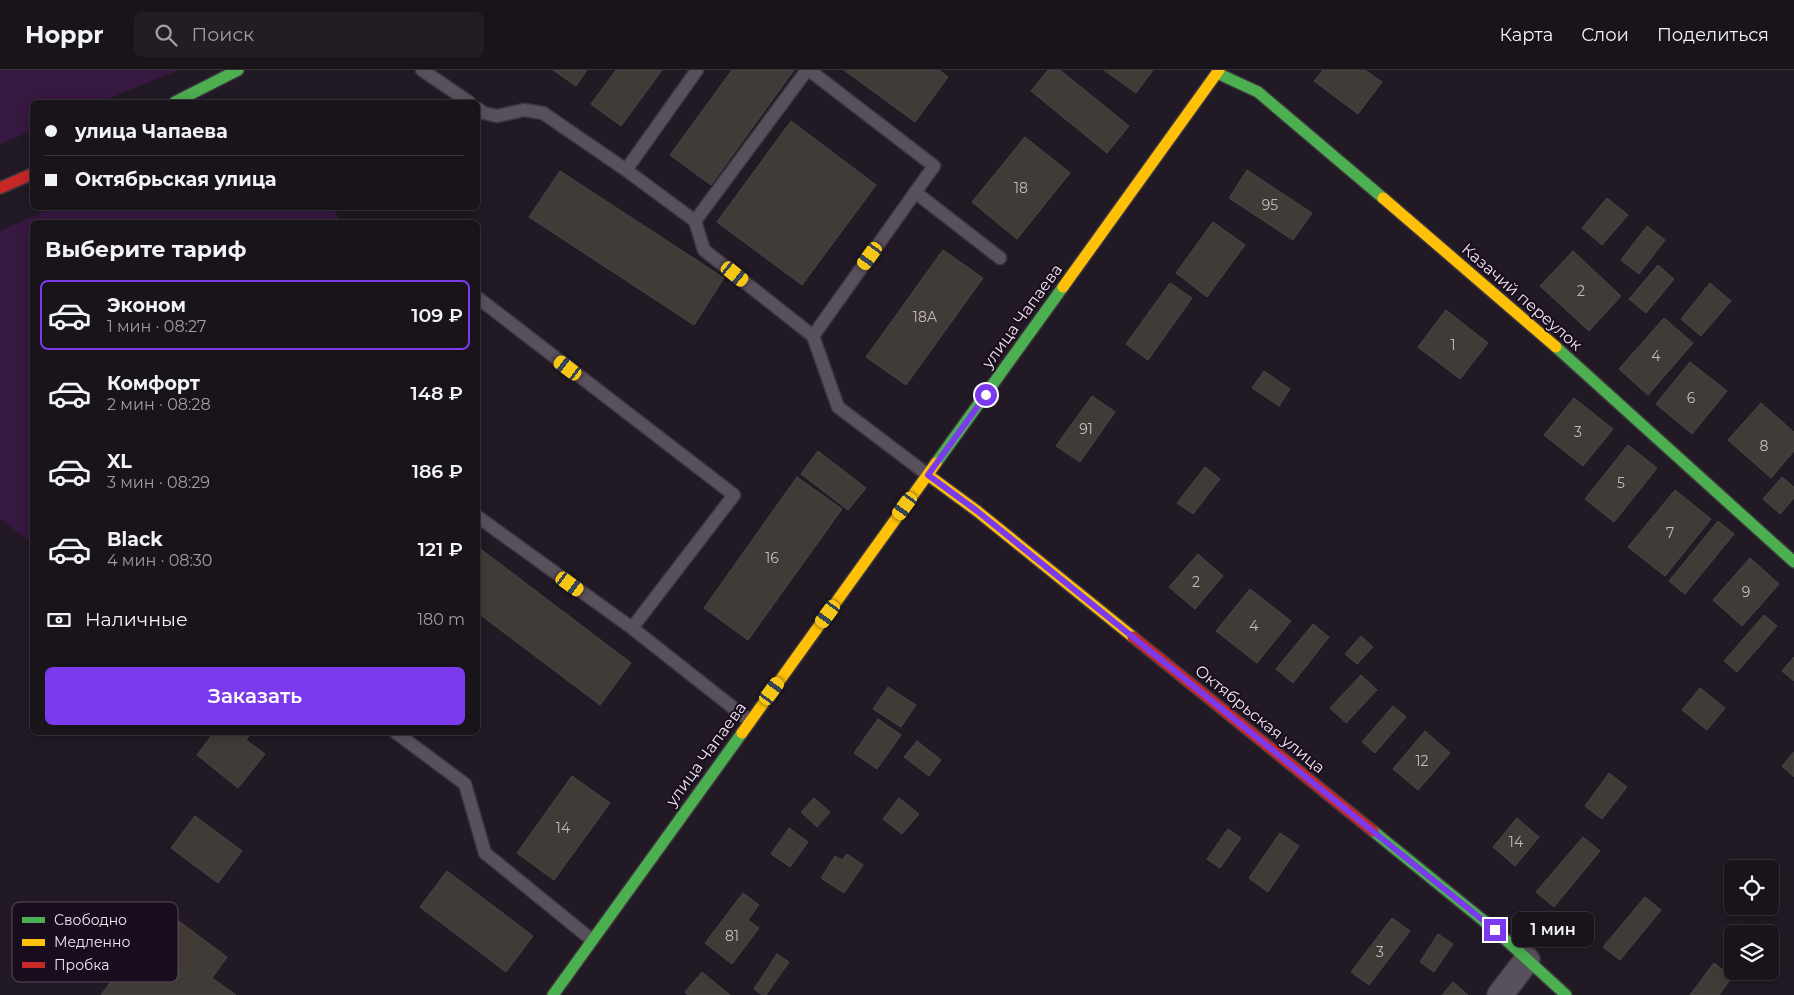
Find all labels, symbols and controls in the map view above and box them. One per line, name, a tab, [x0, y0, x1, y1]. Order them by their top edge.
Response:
search box	[134, 12, 484, 57]
text: Hoppr	[25, 20, 104, 49]
icon: search	[152, 21, 180, 49]
text: Поиск	[192, 23, 254, 46]
text: Карта	[1499, 24, 1553, 46]
text: Слои	[1581, 24, 1629, 46]
text: Поделиться	[1657, 24, 1769, 46]
text: улица Чапаева	[75, 120, 228, 143]
text: Октябрьская улица	[75, 168, 277, 191]
house number: 18	[1014, 179, 1028, 197]
house number: 95	[1262, 196, 1278, 214]
text: Выберите тариф	[45, 236, 246, 263]
car	[855, 239, 884, 273]
street label: Казачий переулок	[1458, 239, 1587, 355]
car	[718, 259, 751, 289]
street label: улица Чапаева	[977, 260, 1066, 373]
house number: 2	[1577, 282, 1585, 300]
icon: car	[47, 293, 92, 338]
text: Эконом	[107, 294, 186, 317]
text: 109 ₽	[411, 304, 463, 327]
house number: 18А	[913, 308, 938, 326]
text: 1 мин · 08:27	[107, 317, 207, 336]
house number: 1	[1450, 336, 1456, 354]
house number: 4	[1651, 347, 1661, 365]
car	[551, 353, 584, 383]
icon: car	[47, 371, 92, 416]
text: Комфорт	[107, 372, 200, 395]
text: 148 ₽	[411, 382, 463, 405]
route start	[975, 384, 997, 406]
house number: 6	[1687, 389, 1696, 407]
text: 2 мин · 08:28	[107, 395, 211, 414]
house number: 91	[1079, 420, 1093, 438]
house number: 3	[1574, 423, 1582, 441]
house number: 8	[1760, 437, 1769, 455]
icon: car	[47, 449, 92, 494]
text: XL	[107, 450, 132, 473]
text: 186 ₽	[412, 460, 463, 483]
text: 3 мин · 08:29	[107, 473, 210, 492]
house number: 5	[1617, 474, 1625, 492]
car	[890, 489, 919, 523]
house number: 7	[1666, 524, 1674, 542]
icon: car	[47, 527, 92, 572]
text: Black	[107, 528, 163, 551]
text: 121 ₽	[418, 538, 463, 561]
house number: 16	[765, 549, 779, 567]
text: 4 мин · 08:30	[107, 551, 212, 570]
car	[553, 569, 586, 599]
house number: 2	[1192, 573, 1200, 591]
house number: 9	[1742, 583, 1750, 601]
car	[813, 597, 842, 631]
icon: cash	[45, 606, 73, 634]
text: Наличные	[85, 608, 188, 631]
text: 180 m	[417, 610, 465, 629]
house number: 4	[1249, 617, 1259, 635]
street label: Октябрьская улица	[1191, 661, 1329, 777]
button: Заказать	[45, 667, 465, 725]
car	[757, 674, 786, 708]
street label: улица Чапаева	[661, 698, 750, 811]
house number: 12	[1415, 752, 1429, 770]
house number: 14	[556, 819, 571, 837]
house number: 14	[1509, 833, 1524, 851]
map controls	[1724, 860, 1779, 980]
button: locate	[1724, 860, 1779, 915]
legend	[12, 902, 178, 982]
text: Свободно	[54, 911, 127, 929]
callout: 1 мин	[1512, 912, 1595, 948]
route end	[1484, 919, 1506, 941]
text: 1 мин	[1530, 920, 1576, 939]
button: layers	[1724, 925, 1779, 980]
house number: 81	[725, 927, 739, 945]
text: Медленно	[54, 933, 130, 951]
house number: 3	[1376, 943, 1384, 961]
text: Пробка	[54, 956, 109, 974]

